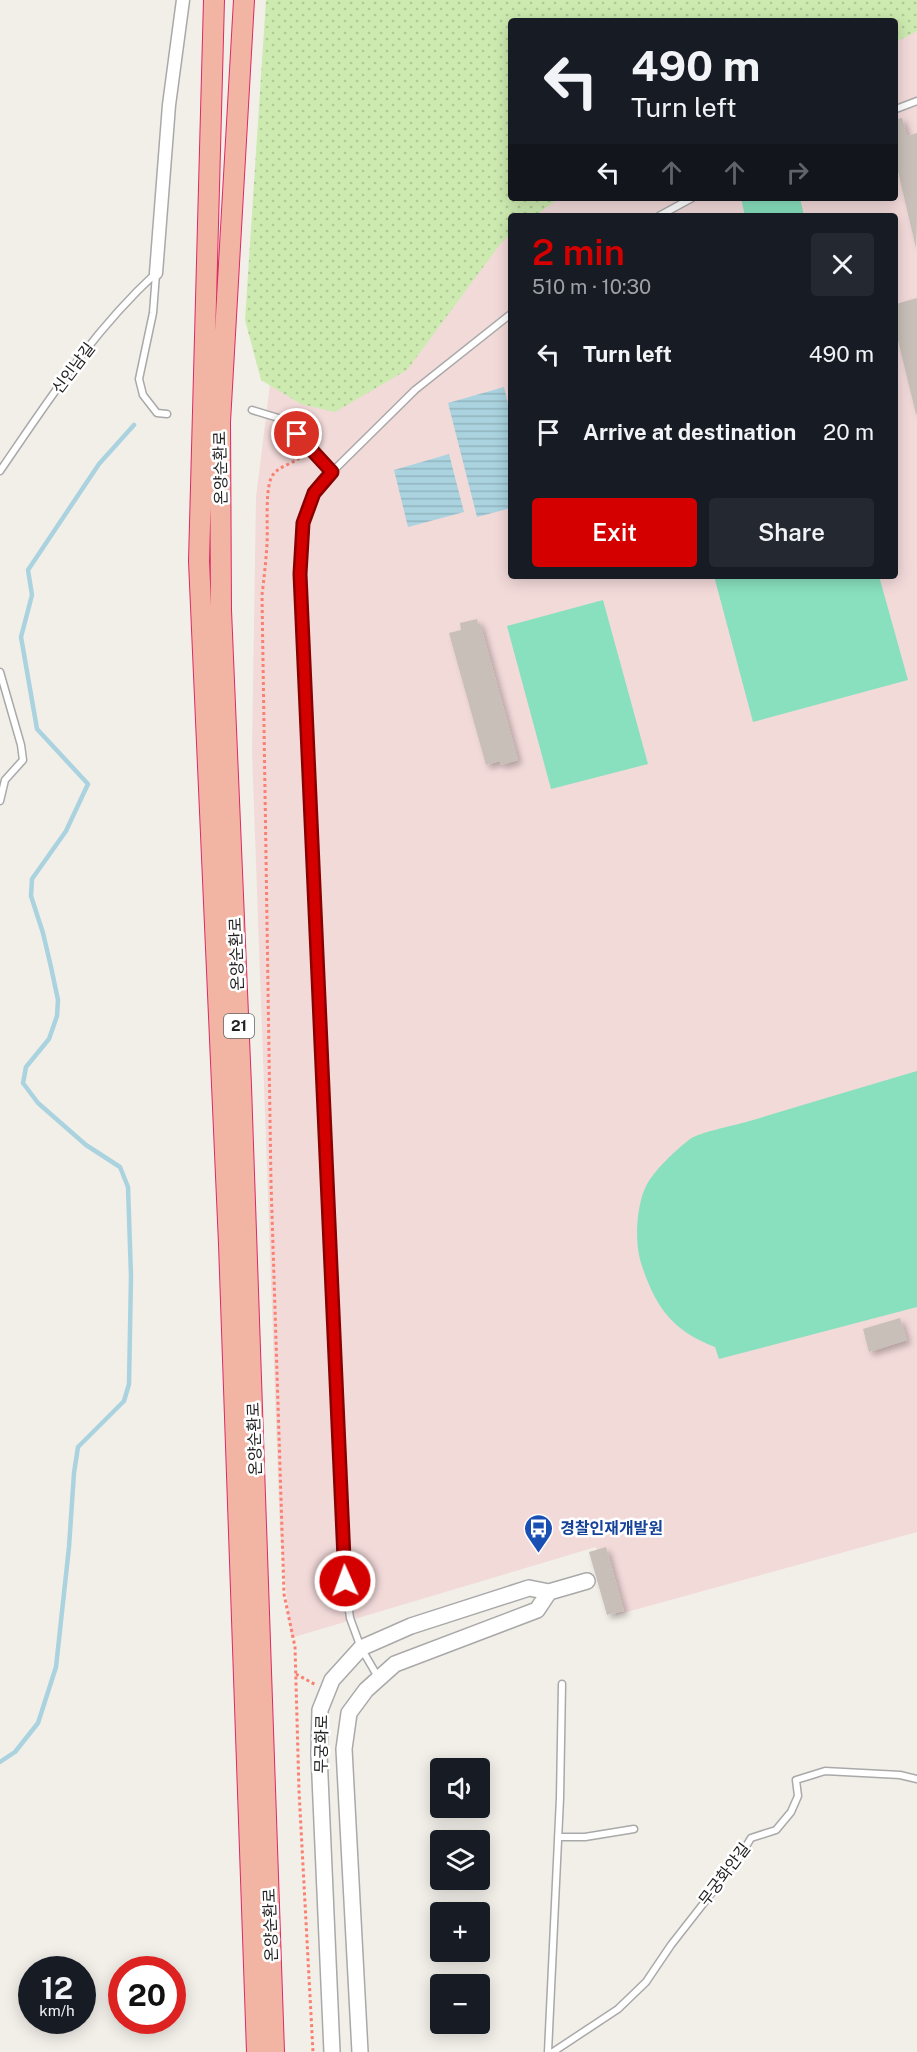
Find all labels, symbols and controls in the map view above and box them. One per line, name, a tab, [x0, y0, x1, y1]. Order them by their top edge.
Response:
text: 490 m	[631, 41, 760, 90]
icon: left	[532, 42, 610, 120]
text: Turn left	[631, 91, 737, 123]
icon: left	[592, 156, 625, 189]
icon: ahead	[655, 156, 688, 189]
icon: ahead	[718, 156, 751, 189]
icon: right	[781, 156, 814, 189]
text: 2 min	[532, 231, 625, 273]
button: close	[811, 233, 874, 296]
text: 510 m · 10:30	[532, 275, 651, 299]
icon: left	[532, 338, 565, 371]
street label: 신인남길	[48, 339, 99, 398]
text: Turn left	[583, 341, 672, 367]
text: 490 m	[809, 341, 874, 367]
pin	[271, 408, 322, 459]
icon: arrive	[532, 416, 565, 449]
icon: arrive	[280, 417, 313, 450]
text: Arrive at destination	[583, 419, 796, 445]
text: 20 m	[823, 419, 874, 445]
street label: 온양순환로	[210, 431, 231, 505]
button: Exit	[532, 498, 697, 567]
button: Share	[709, 498, 874, 567]
street label: 온양순환로	[226, 917, 247, 991]
road number: 21	[224, 1014, 254, 1038]
street label: 온양순환로	[244, 1402, 265, 1476]
bus stop icon: 경찰인재개발원	[523, 1512, 555, 1554]
place label: 경찰인재개발원	[560, 1519, 663, 1538]
position arrow	[313, 1549, 377, 1613]
street label: 무궁화로	[311, 1714, 332, 1774]
map controls	[430, 1758, 490, 2034]
button: sound	[430, 1758, 490, 1818]
button: layers	[430, 1830, 490, 1890]
street label: 무궁화안길	[695, 1839, 754, 1909]
street label: 온양순환로	[260, 1888, 281, 1962]
button: +	[430, 1902, 490, 1962]
speed limit sign: 20	[108, 1956, 186, 2034]
text: 12	[41, 1970, 73, 2006]
button: −	[430, 1974, 490, 2034]
text: km/h	[39, 2002, 75, 2019]

